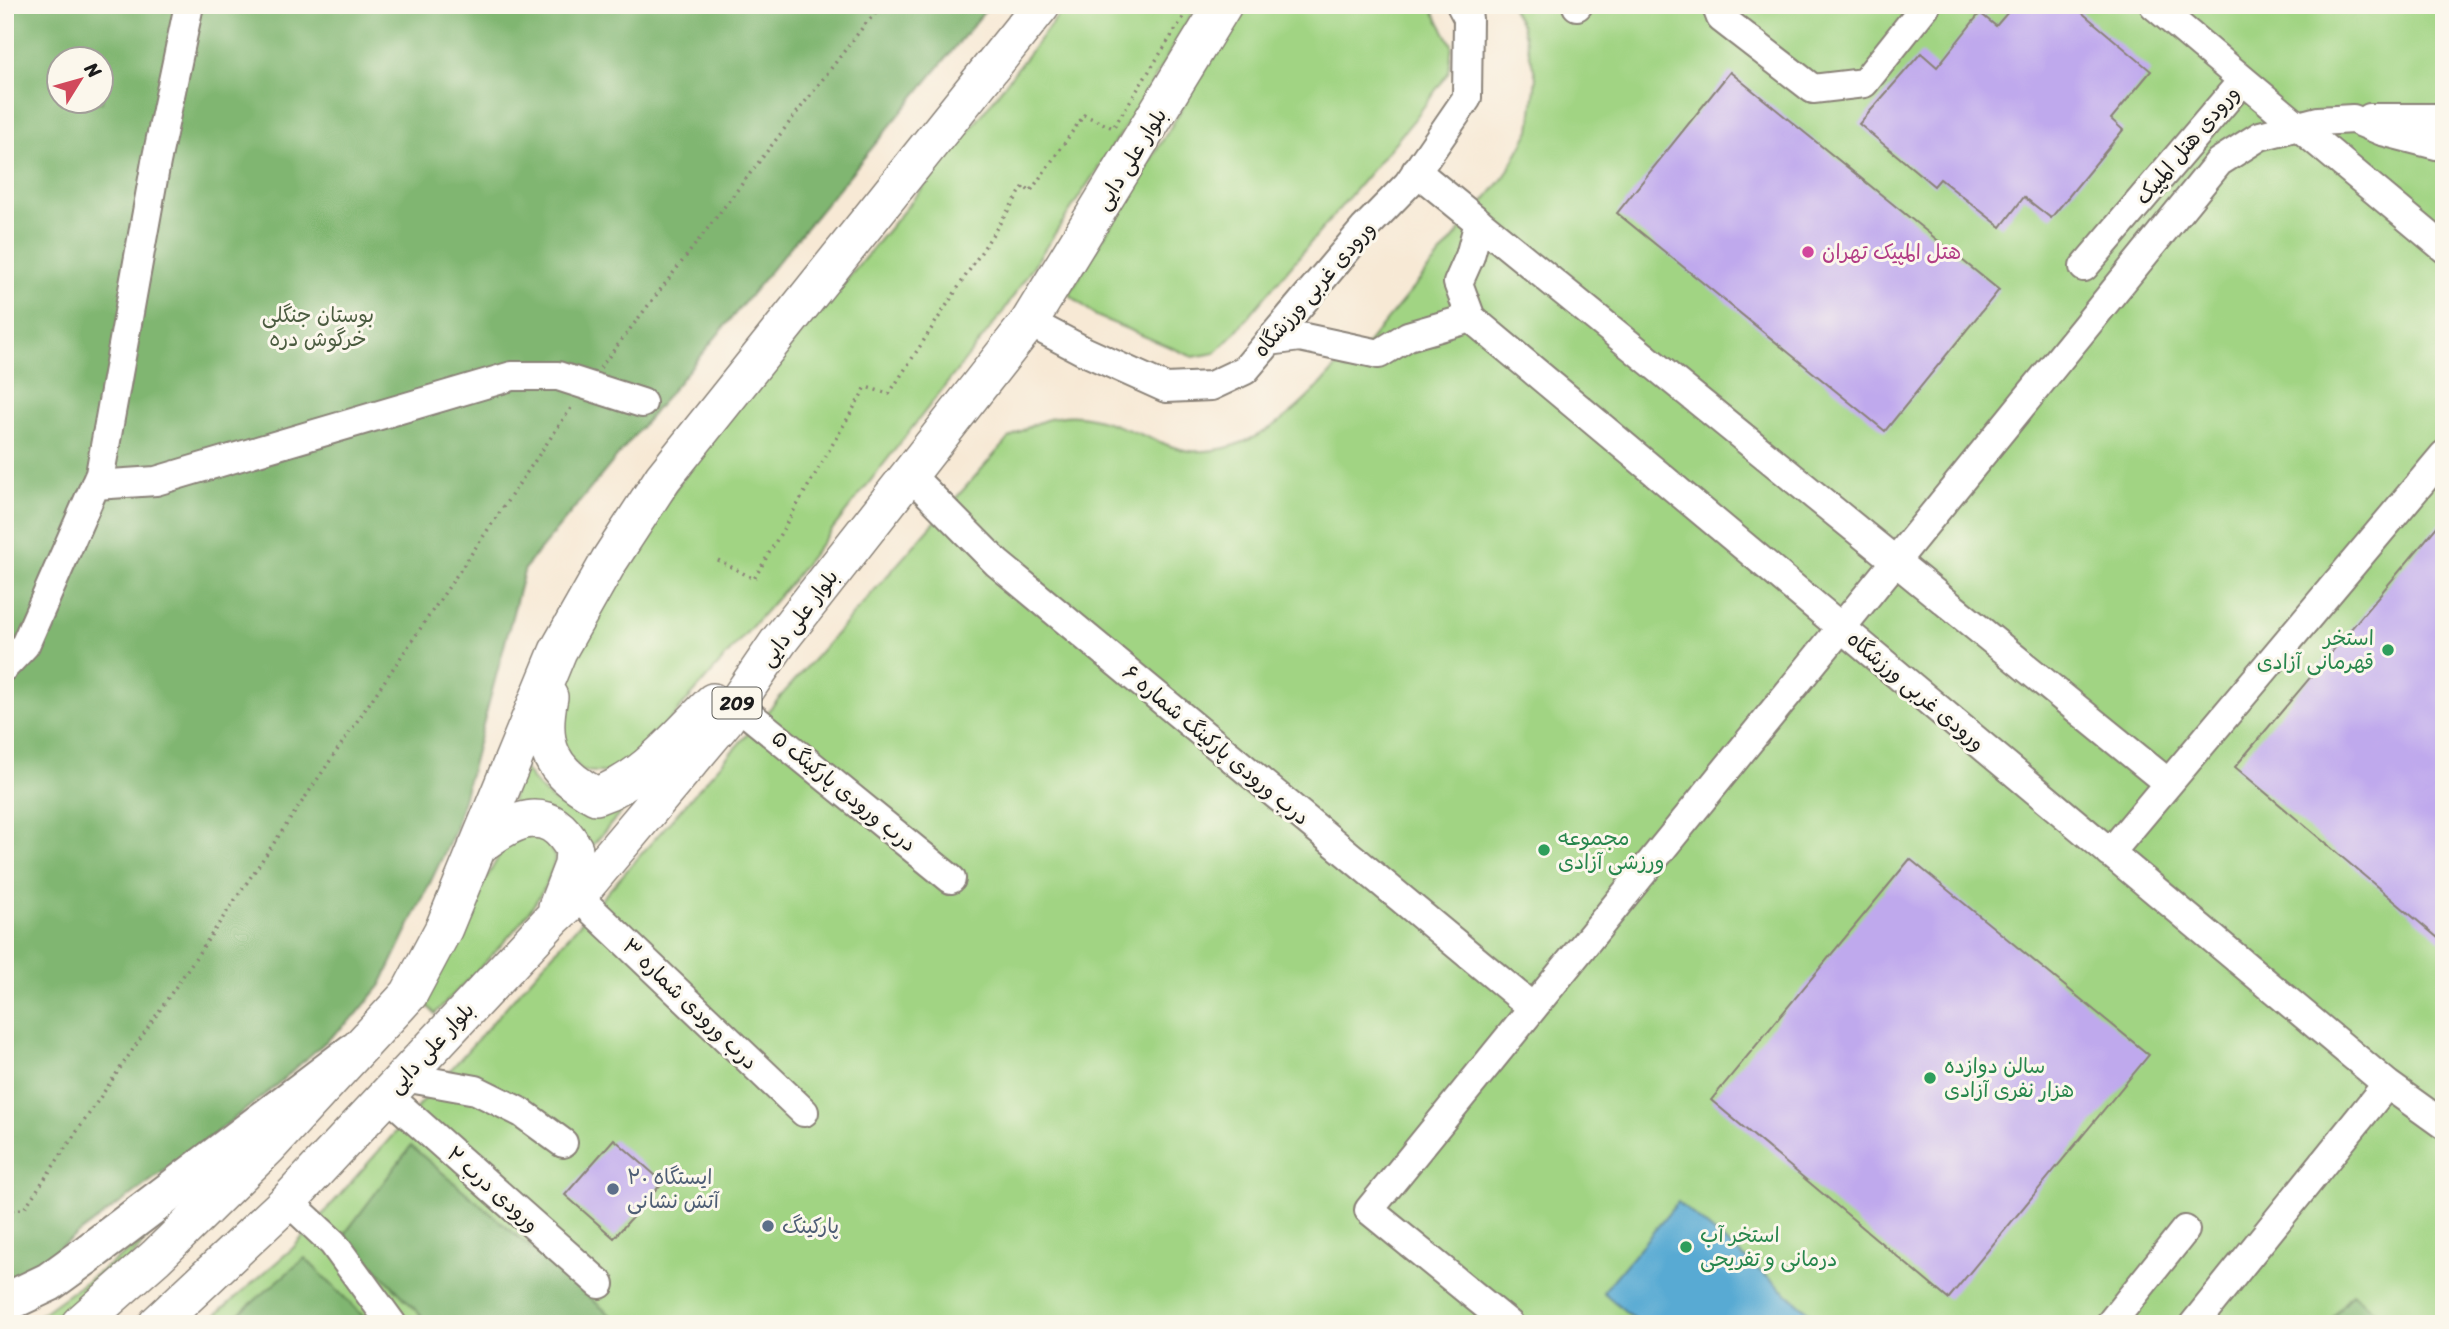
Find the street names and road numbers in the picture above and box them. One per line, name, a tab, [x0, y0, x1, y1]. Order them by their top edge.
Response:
street label: ورودی هتل المپیک	[2125, 76, 2249, 214]
street label: بلوار علی دایی	[1084, 100, 1178, 218]
street label: ورودی غربی ورزشگاه	[1243, 212, 1385, 366]
street label: بلوار علی دایی	[749, 561, 849, 675]
street label: ورودی غربی ورزشگاه	[1838, 621, 1994, 761]
street label: درب ورودی پارکینگ شماره ۶	[1113, 655, 1319, 835]
road number: 209	[712, 688, 762, 718]
street label: درب ورودی پارکینگ ۵	[763, 720, 925, 862]
street label: درب ورودی شماره ۳	[613, 929, 767, 1079]
street label: بلوار علی دایی	[378, 993, 484, 1103]
street label: ورودی درب ۲	[437, 1136, 549, 1242]

